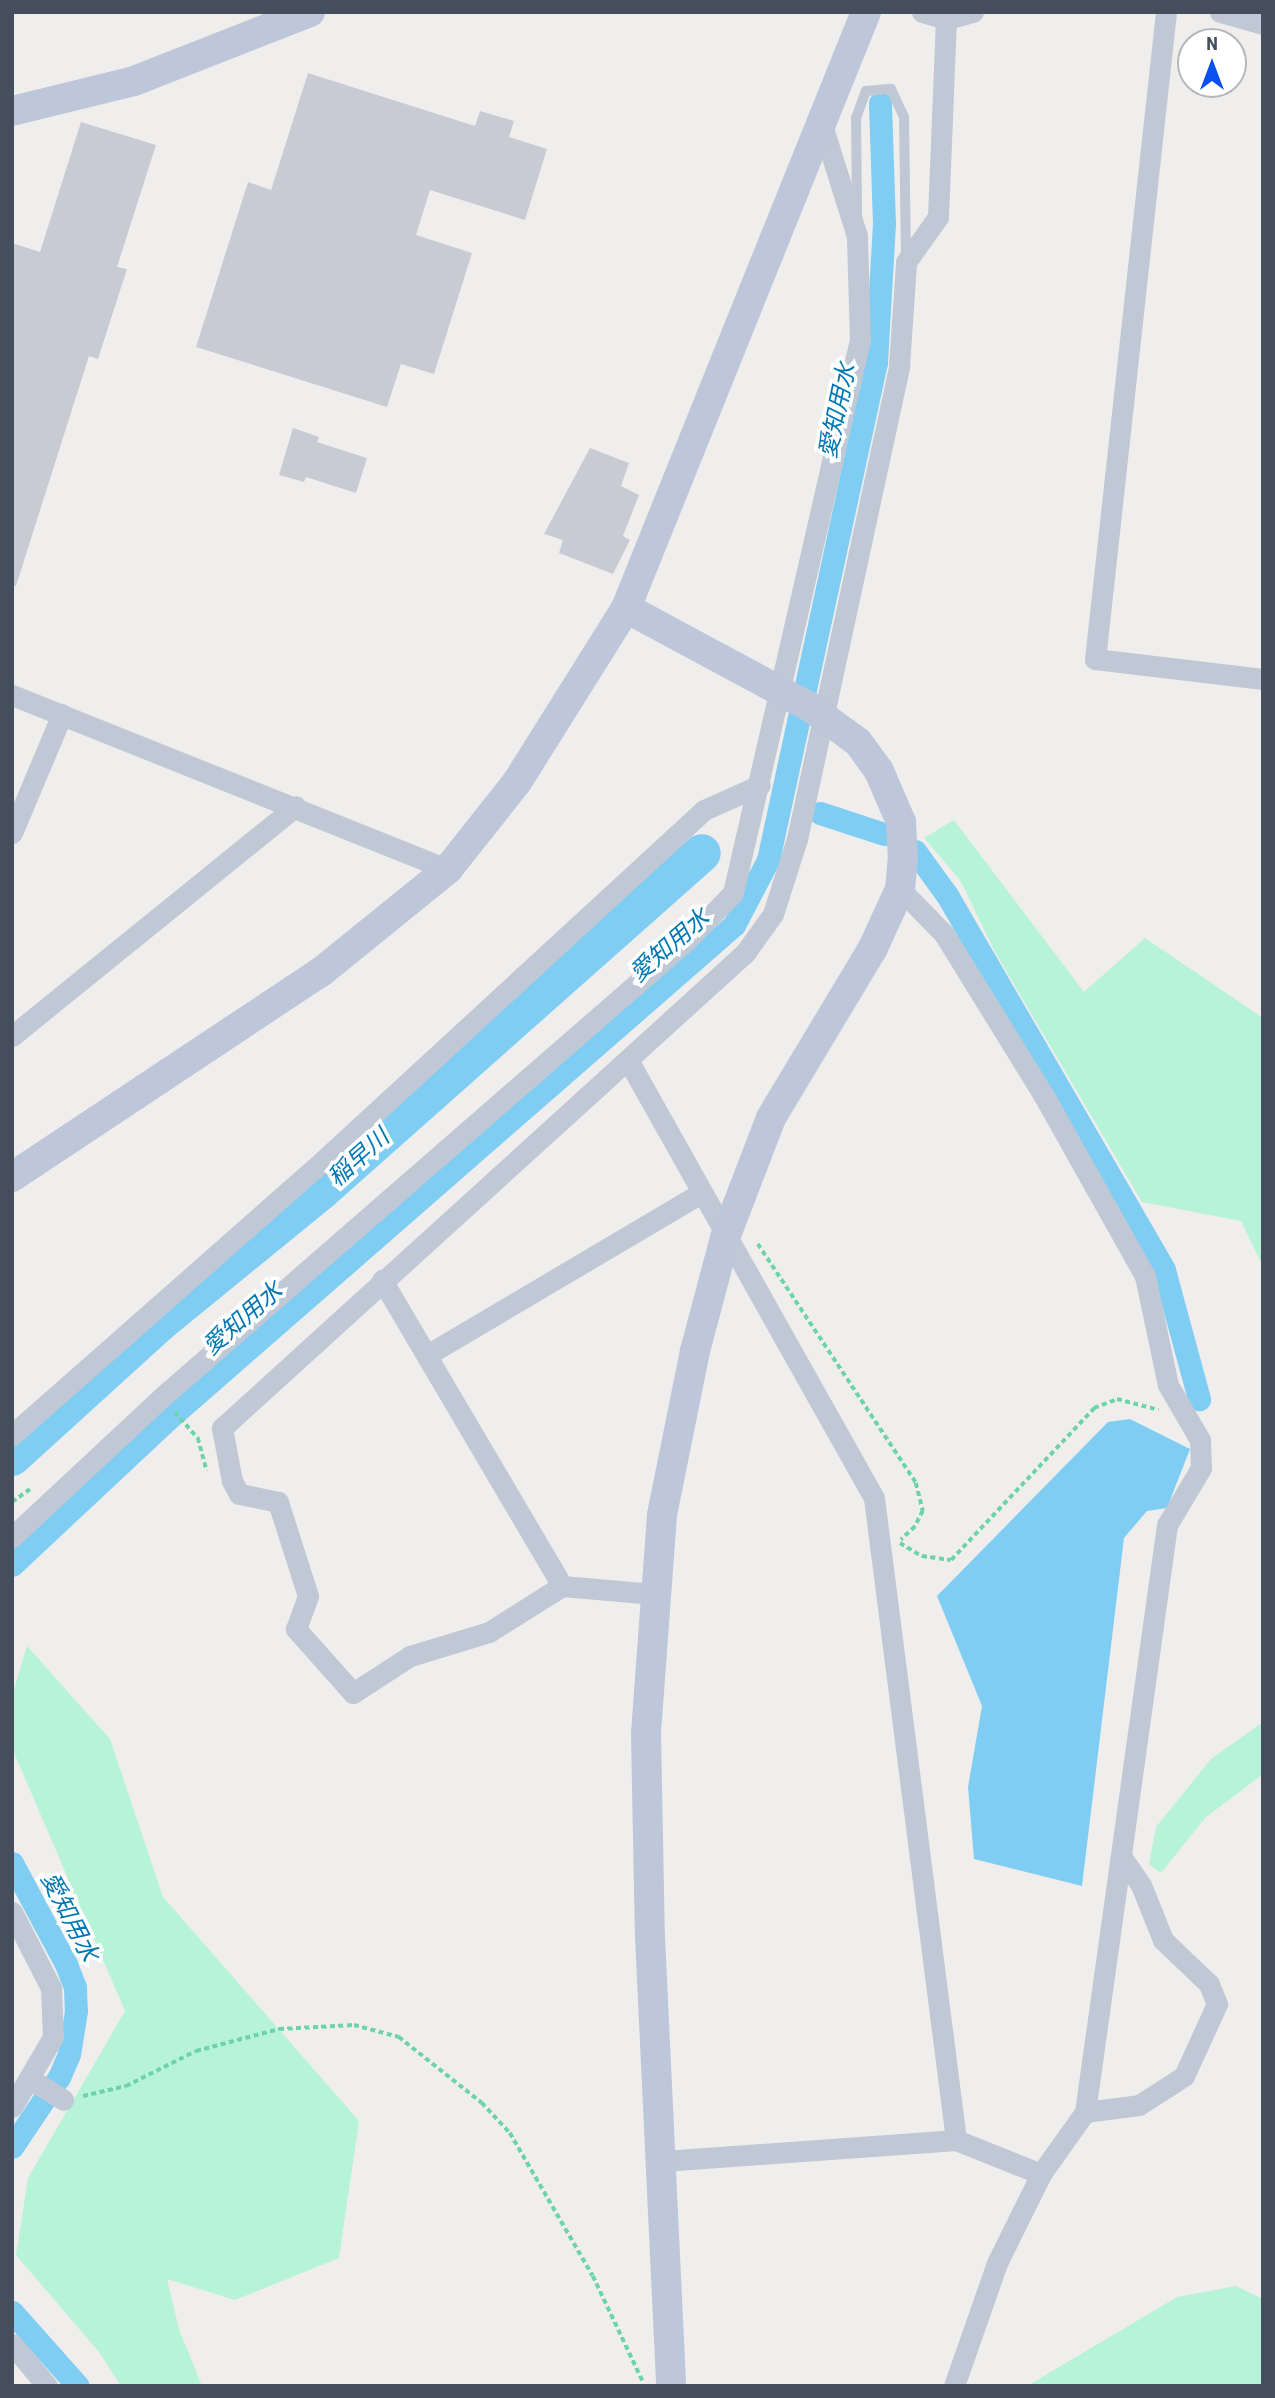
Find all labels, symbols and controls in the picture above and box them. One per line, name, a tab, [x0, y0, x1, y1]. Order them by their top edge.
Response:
north arrow	[1177, 28, 1247, 98]
text: N	[1206, 32, 1218, 55]
water label: 愛知用水	[814, 361, 862, 461]
water label: 愛知用水	[624, 904, 716, 988]
water label: 稲早川	[323, 1123, 395, 1193]
water label: 愛知用水	[197, 1277, 289, 1361]
water label: 愛知用水	[34, 1868, 104, 1966]

